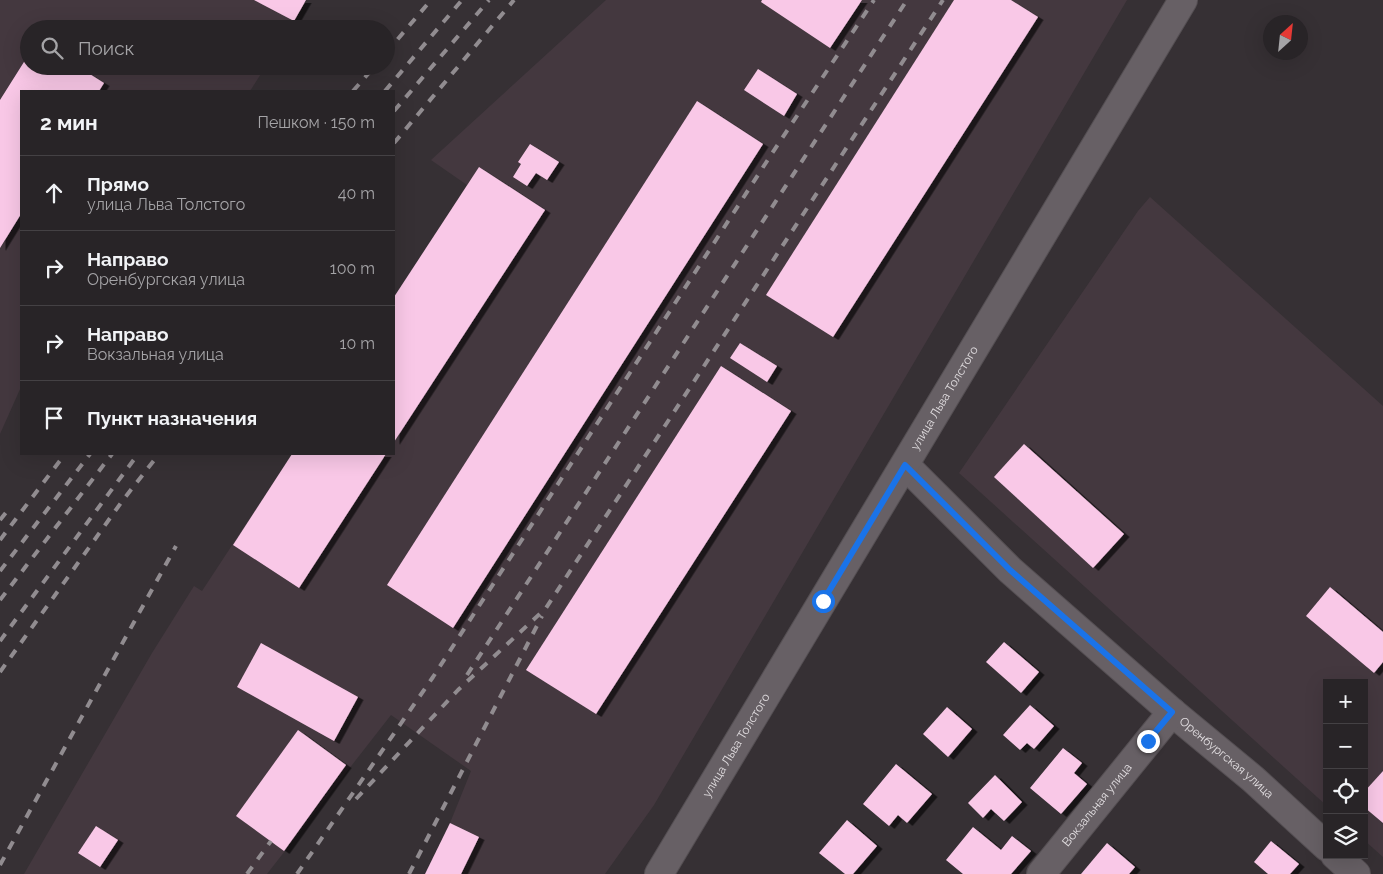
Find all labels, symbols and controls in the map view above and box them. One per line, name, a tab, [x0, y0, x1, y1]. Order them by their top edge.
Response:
north arrow	[1263, 15, 1308, 60]
search box	[20, 20, 395, 75]
icon: search	[38, 34, 66, 62]
text: Поиск	[78, 37, 134, 59]
text: 2 мин	[40, 110, 98, 135]
text: Пешком · 150 m	[257, 113, 375, 132]
text: Прямо	[87, 173, 149, 195]
icon: ahead	[40, 179, 68, 207]
text: 40 m	[338, 184, 375, 203]
text: улица Льва Толстого	[87, 195, 245, 214]
text: Направо	[87, 248, 168, 270]
icon: right	[40, 254, 68, 282]
text: 100 m	[330, 259, 375, 278]
text: Оренбургская улица	[87, 270, 245, 289]
text: Направо	[87, 323, 168, 345]
icon: right	[40, 329, 68, 357]
text: 10 m	[340, 334, 375, 353]
street label: улица Льва Толстого	[908, 343, 981, 453]
text: Вокзальная улица	[87, 345, 224, 364]
icon: arrive	[40, 404, 68, 432]
text: Пункт назначения	[87, 407, 257, 429]
route start	[812, 590, 835, 613]
map controls	[1323, 679, 1368, 859]
button: +	[1323, 679, 1368, 724]
street label: улица Льва Толстого	[700, 691, 773, 800]
street label: Оренбургская улица	[1177, 714, 1276, 801]
button: −	[1323, 724, 1368, 769]
route end	[1137, 730, 1160, 753]
street label: Вокзальная улица	[1059, 760, 1135, 849]
button: locate	[1323, 769, 1368, 814]
button: layers	[1323, 814, 1368, 859]

